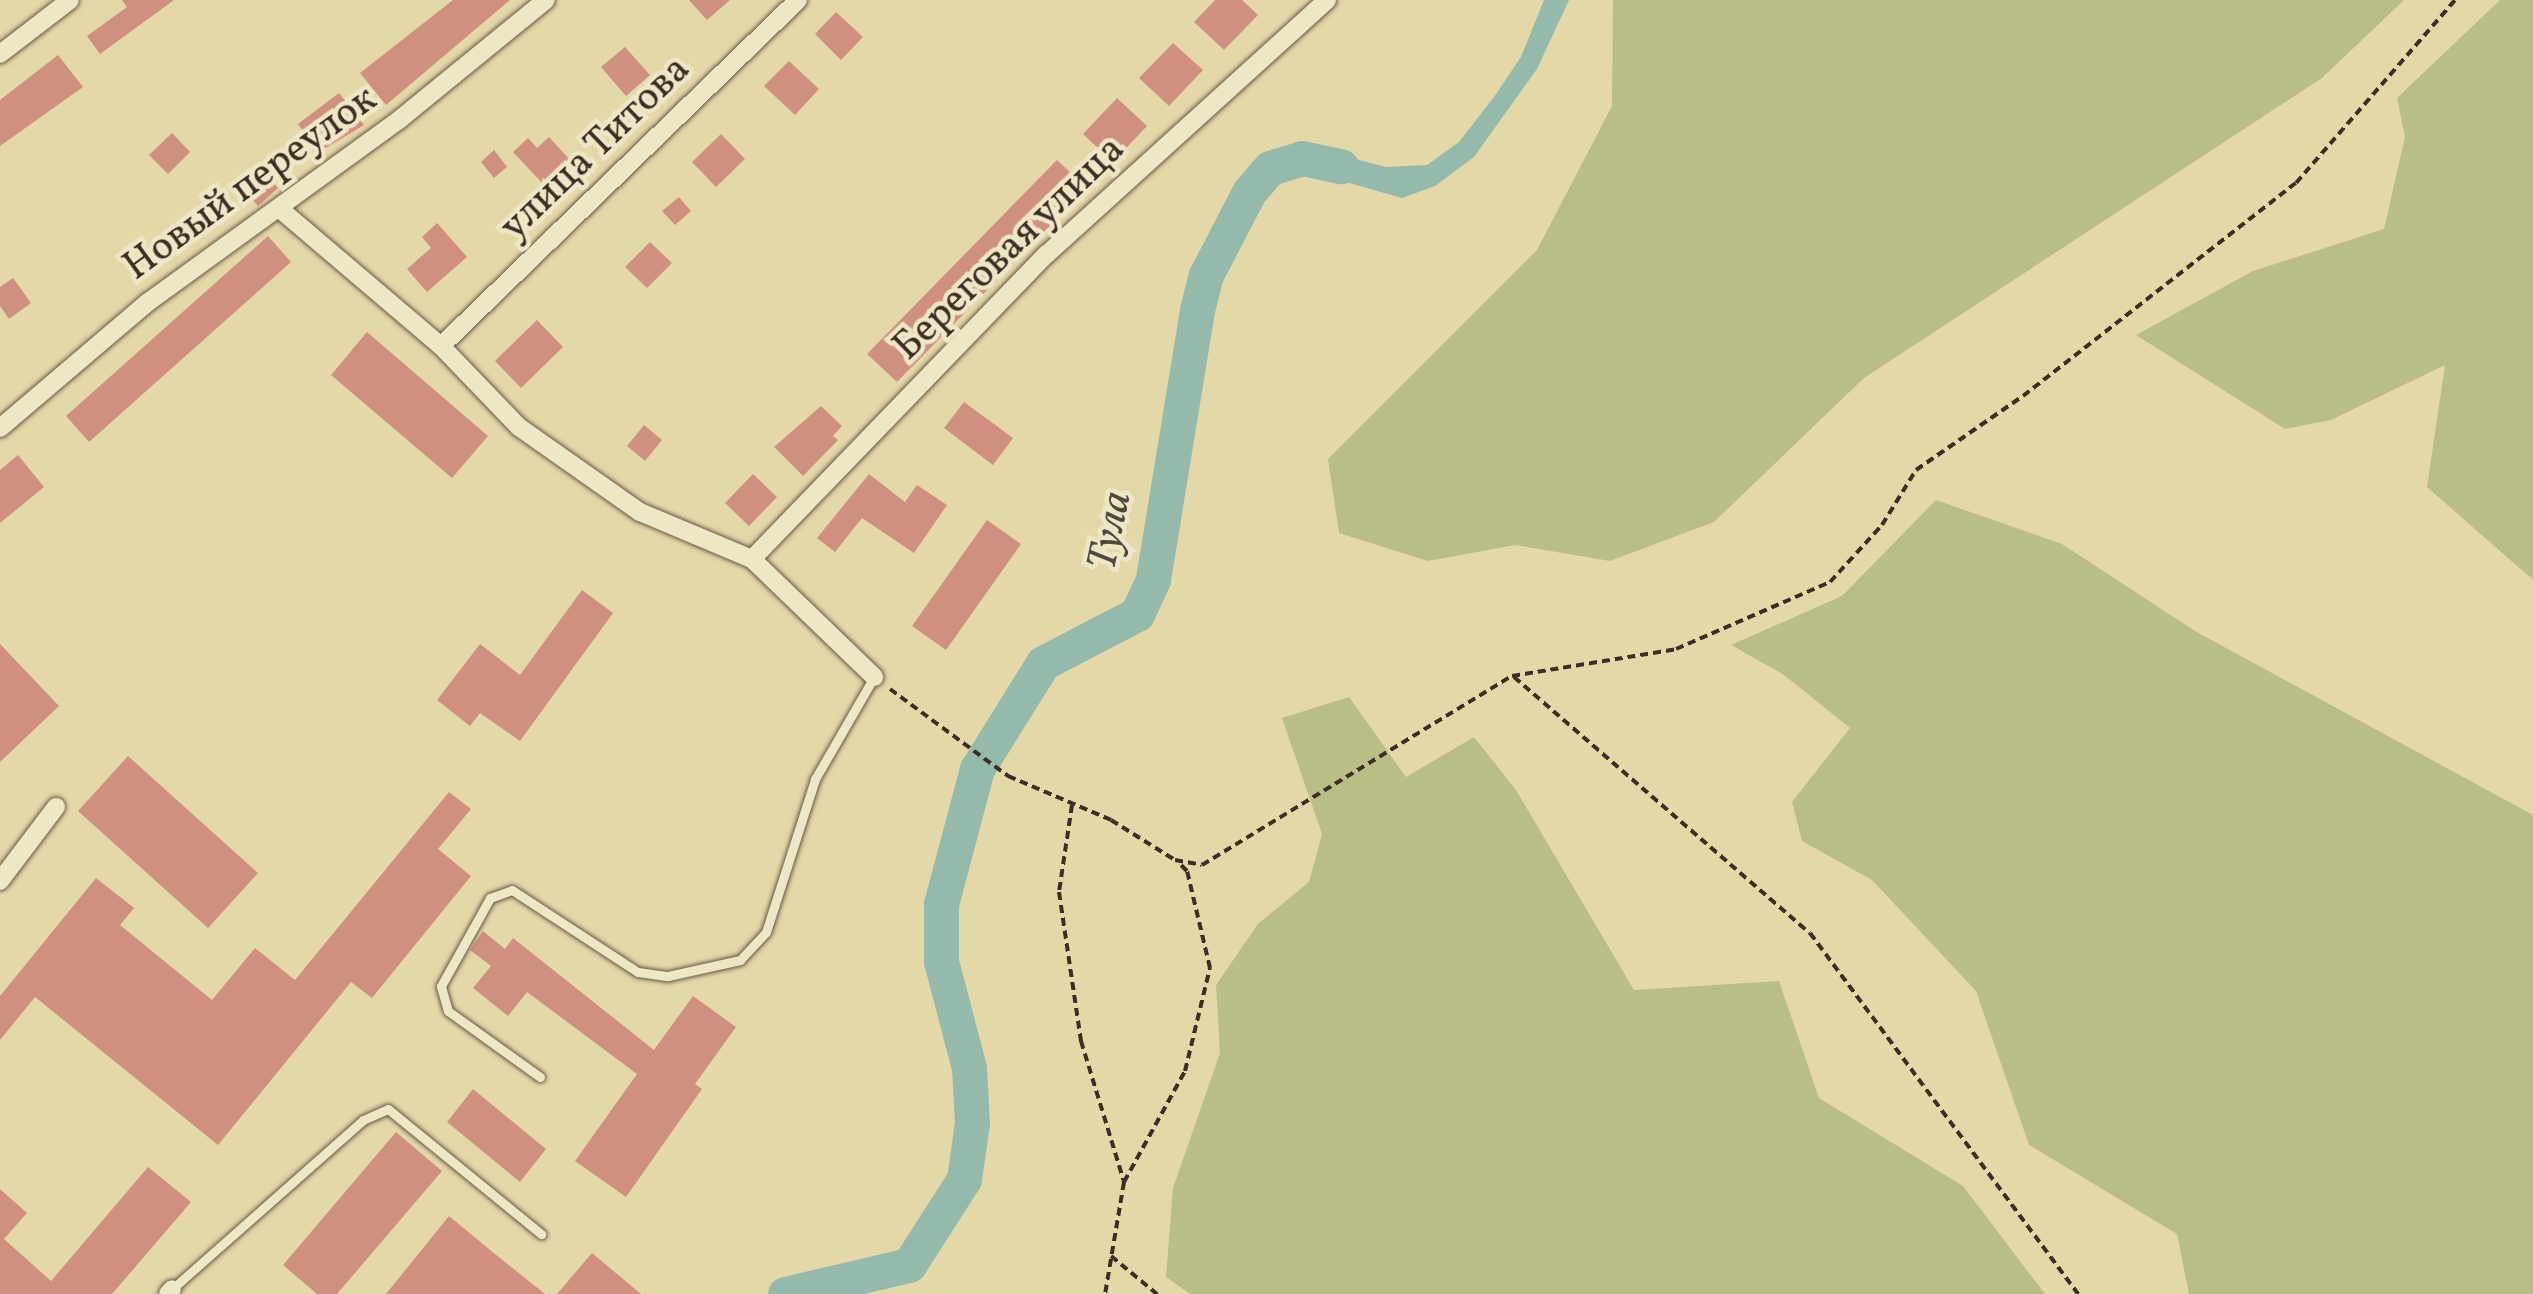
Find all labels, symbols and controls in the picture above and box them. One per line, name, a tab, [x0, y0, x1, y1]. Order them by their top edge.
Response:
street label: улица Титова	[491, 46, 701, 252]
street label: Новый переулок	[115, 76, 387, 292]
street label: Береговая улица	[884, 126, 1136, 372]
water label: Тула	[1079, 487, 1145, 575]

